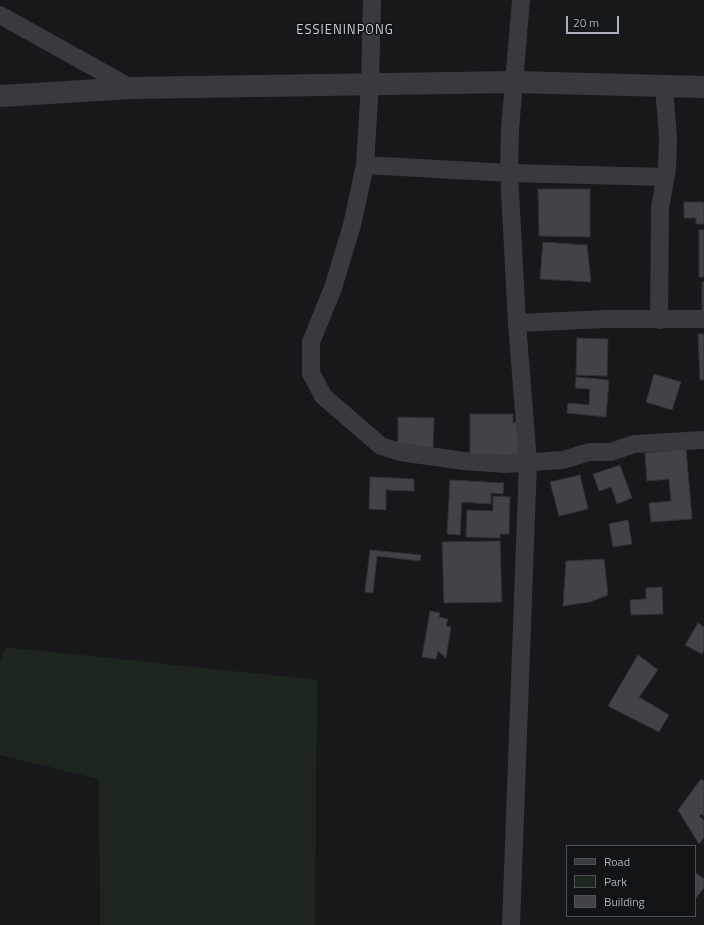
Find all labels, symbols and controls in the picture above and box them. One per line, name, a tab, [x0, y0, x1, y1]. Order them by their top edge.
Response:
scale bar	[568, 8, 621, 34]
text: 20 m	[573, 13, 599, 32]
district label: ESSIENINPONG	[296, 23, 394, 39]
legend	[566, 845, 696, 917]
text: Road	[604, 852, 630, 871]
text: Park	[604, 872, 627, 891]
text: Building	[604, 892, 645, 911]

